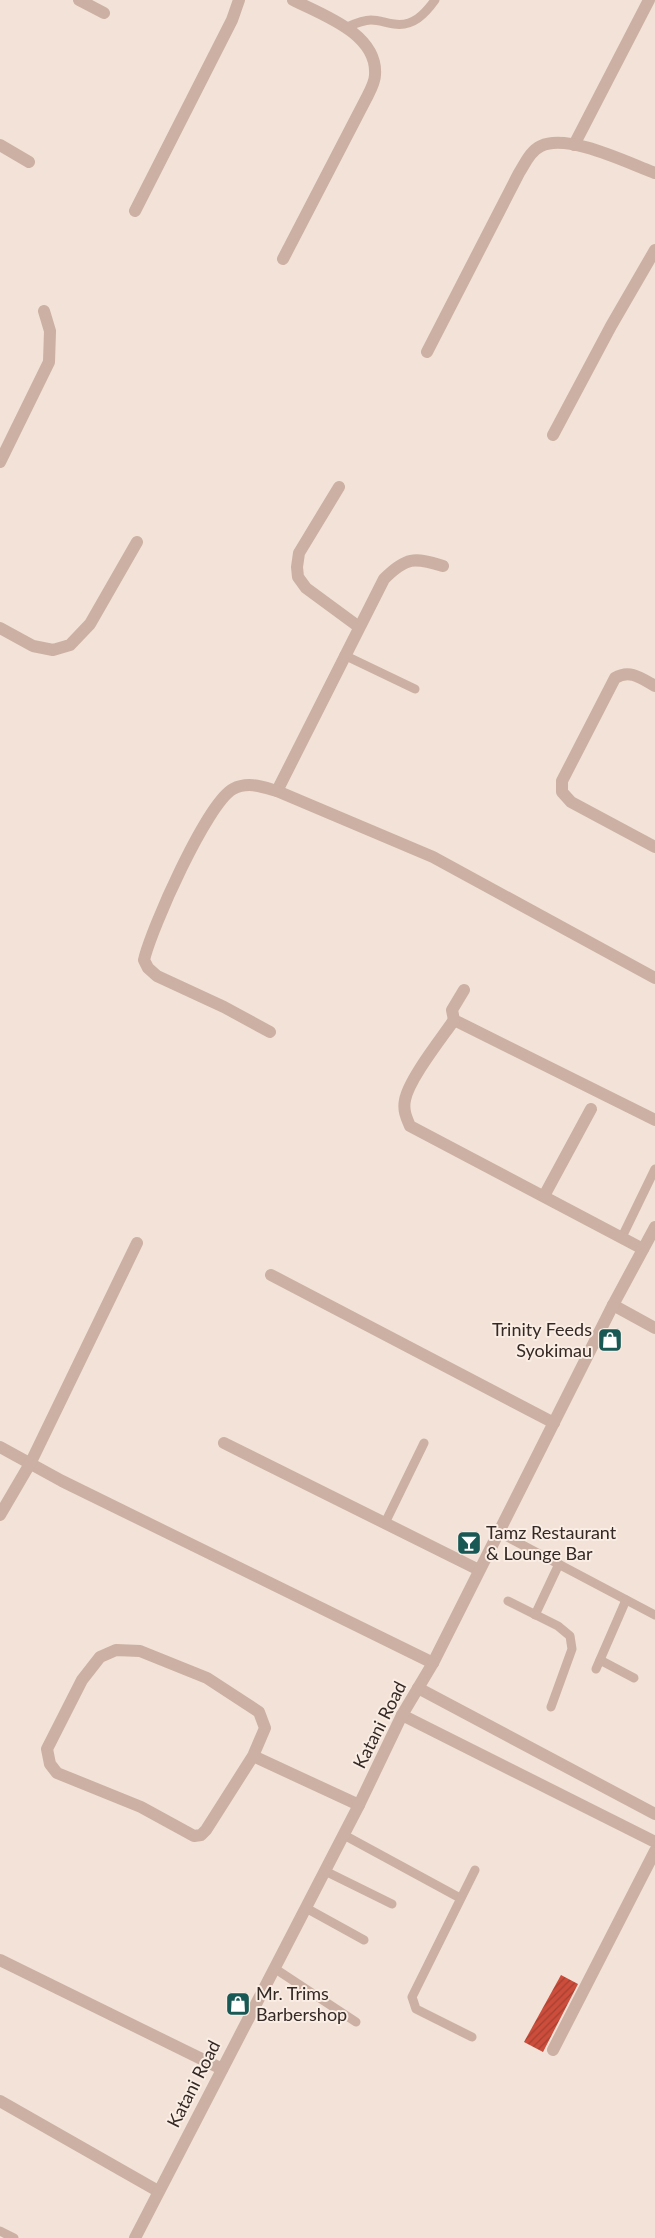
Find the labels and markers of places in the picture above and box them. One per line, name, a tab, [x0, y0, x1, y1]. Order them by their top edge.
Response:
place label: Trinity Feeds Syokimau	[492, 1318, 592, 1361]
shop icon: Trinity Feeds Syokimau	[597, 1327, 623, 1353]
place label: Tamz Restaurant & Lounge Bar	[486, 1521, 617, 1564]
bar icon: Tamz Restaurant & Lounge Bar	[456, 1530, 482, 1556]
place label: Mr. Trims Barbershop	[256, 1982, 347, 2025]
shop icon: Mr. Trims Barbershop	[225, 1991, 251, 2017]

